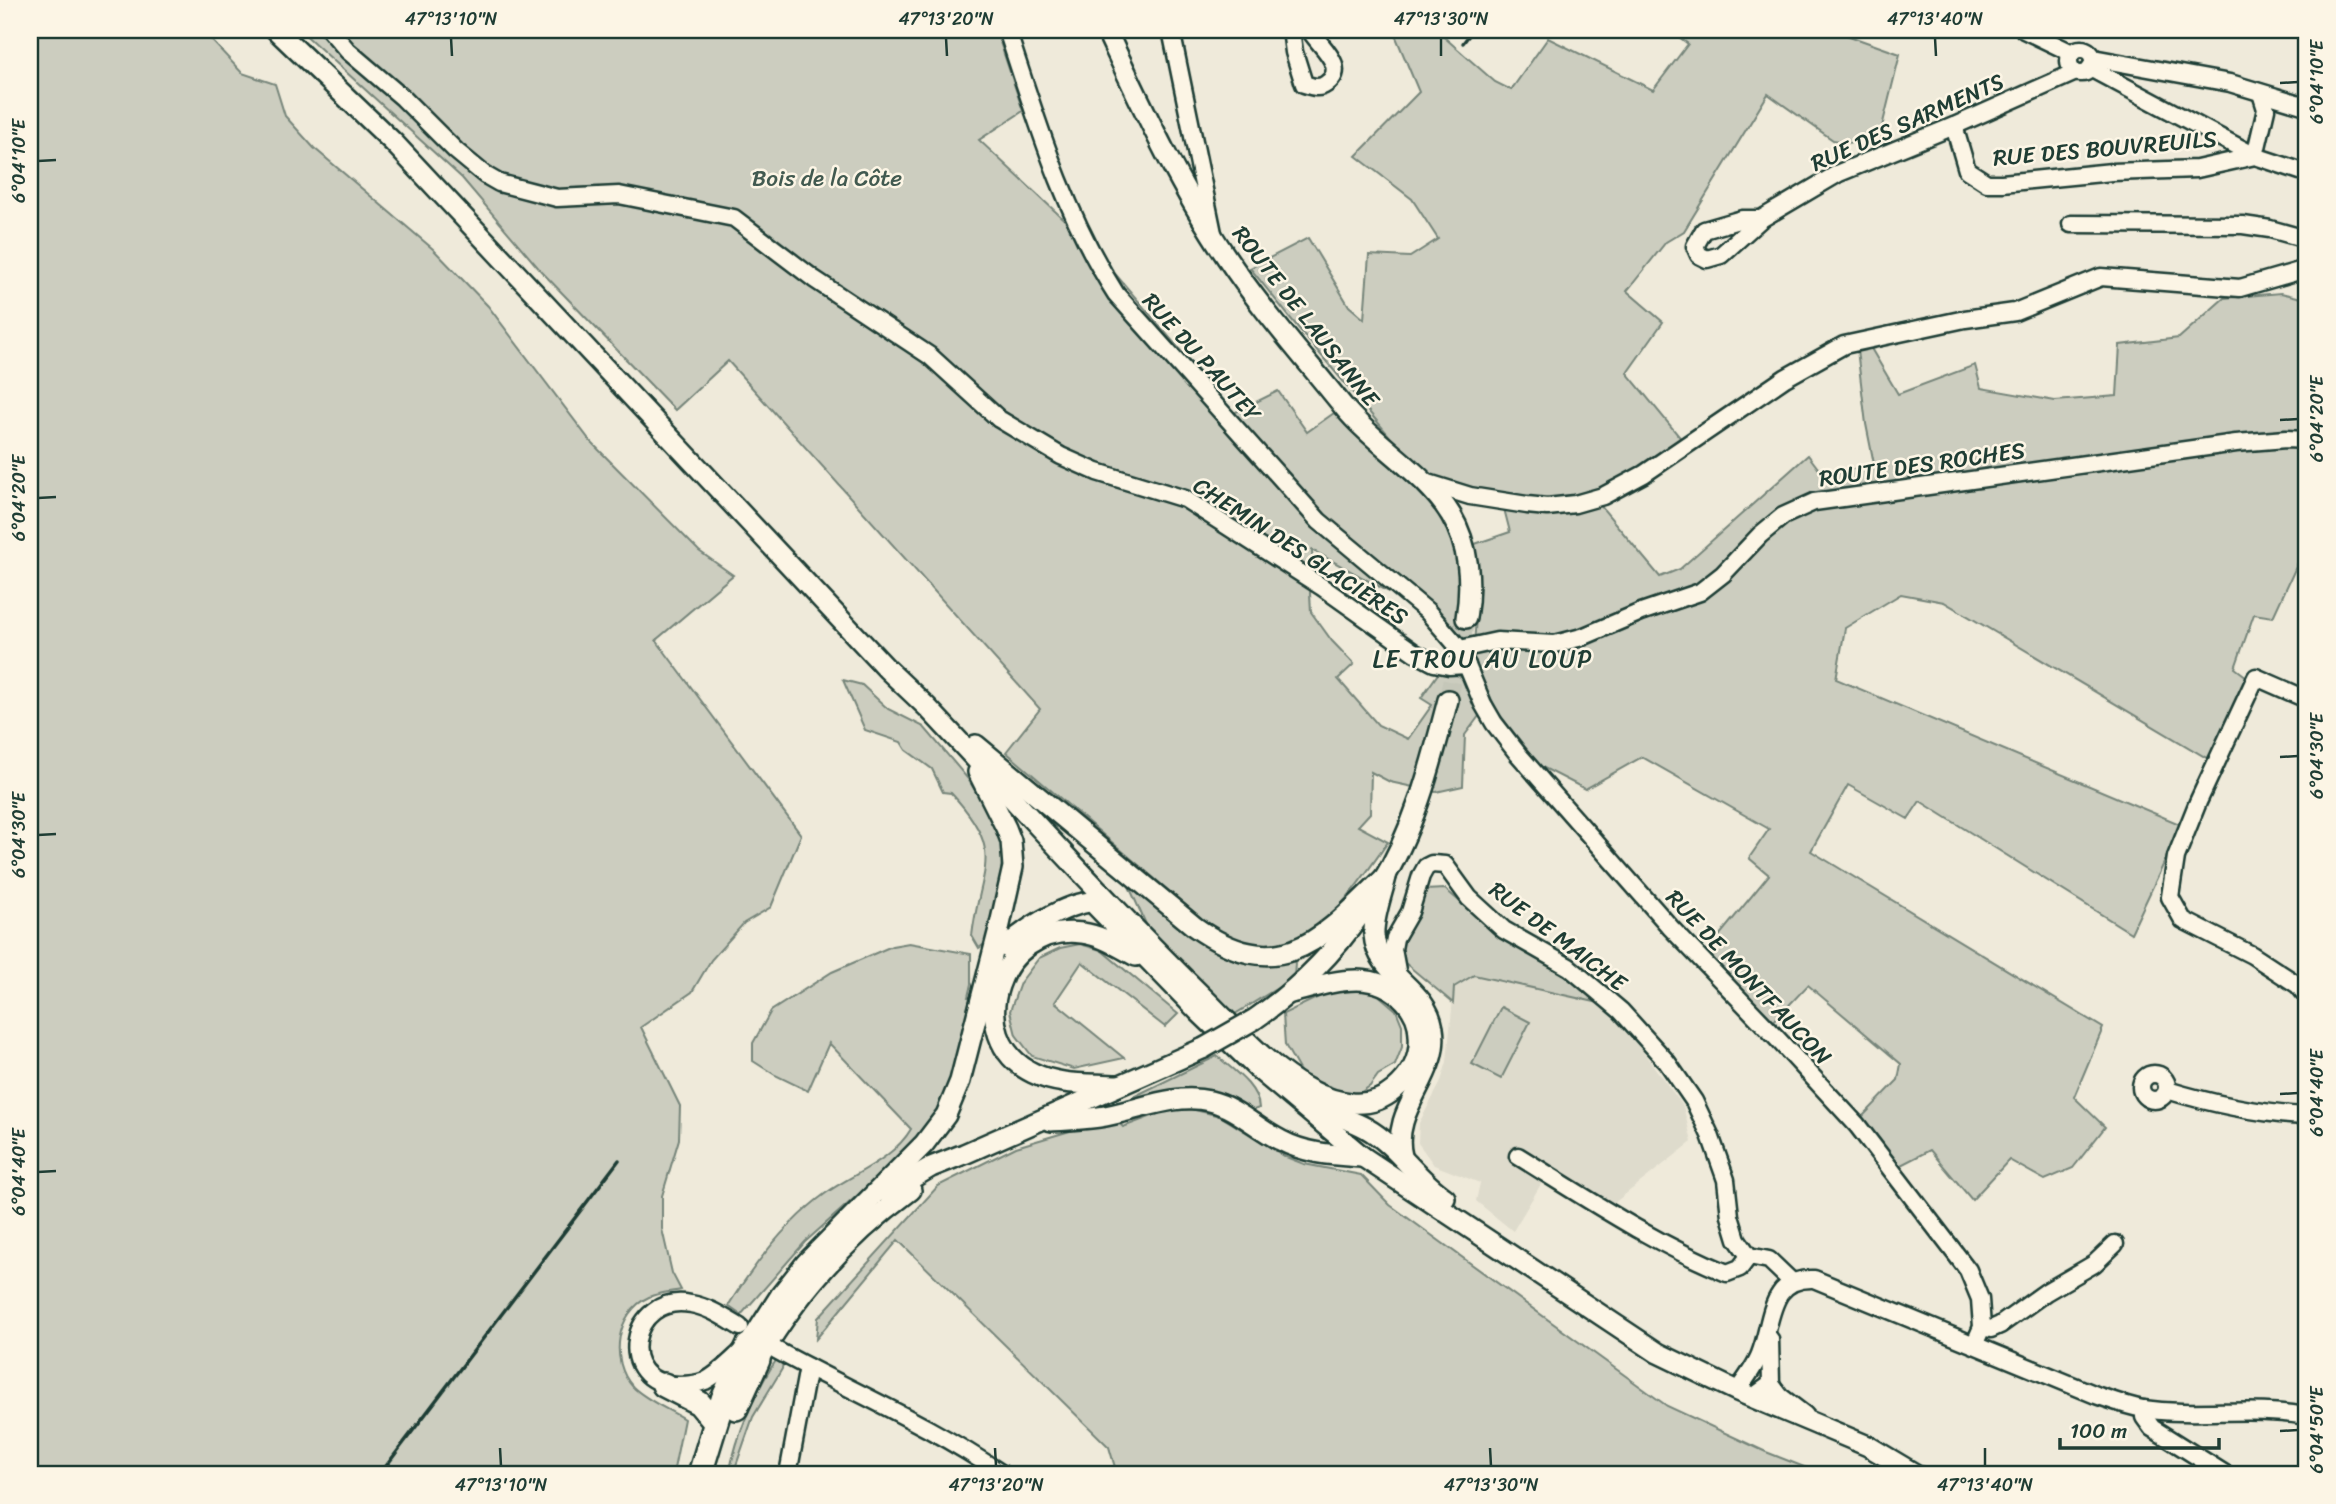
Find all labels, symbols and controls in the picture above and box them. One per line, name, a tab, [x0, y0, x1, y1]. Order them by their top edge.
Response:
text: 47°13'10"N	[405, 3, 498, 35]
text: 47°13'20"N	[898, 3, 994, 35]
text: 47°13'30"N	[1394, 3, 1489, 35]
text: 47°13'40"N	[1887, 3, 1984, 35]
text: 6°04'10"E	[2301, 39, 2333, 124]
street label: RUE DES SARMENTS	[1804, 61, 2011, 183]
text: 6°04'10"E	[3, 118, 35, 203]
street label: RUE DES BOUVREUILS	[1991, 118, 2219, 179]
park label: Bois de la Côte	[752, 158, 902, 199]
street label: ROUTE DE LAUSANNE	[1221, 216, 1391, 417]
street label: RUE DU PAUTEY	[1132, 283, 1273, 433]
text: 6°04'20"E	[2301, 375, 2333, 462]
street label: ROUTE DES ROCHES	[1816, 430, 2028, 499]
text: 6°04'20"E	[3, 454, 35, 541]
street label: CHEMIN DES GLACIÈRES	[1184, 466, 1417, 637]
district label: LE TROU AU LOUP	[1372, 638, 1594, 680]
text: 6°04'30"E	[2301, 712, 2333, 799]
text: 6°04'30"E	[3, 791, 35, 878]
street label: RUE DE MAICHE	[1480, 870, 1637, 1003]
street label: RUE DE MONTFAUCON	[1655, 879, 1842, 1075]
text: 6°04'40"E	[2301, 1048, 2333, 1137]
text: 6°04'40"E	[3, 1127, 35, 1216]
text: 6°04'50"E	[2301, 1385, 2333, 1474]
scale bar	[2060, 1406, 2219, 1450]
text: 100 m	[2070, 1412, 2127, 1450]
text: 47°13'10"N	[455, 1469, 548, 1501]
text: 47°13'20"N	[948, 1469, 1044, 1501]
text: 47°13'30"N	[1444, 1469, 1539, 1501]
text: 47°13'40"N	[1937, 1469, 2034, 1501]

